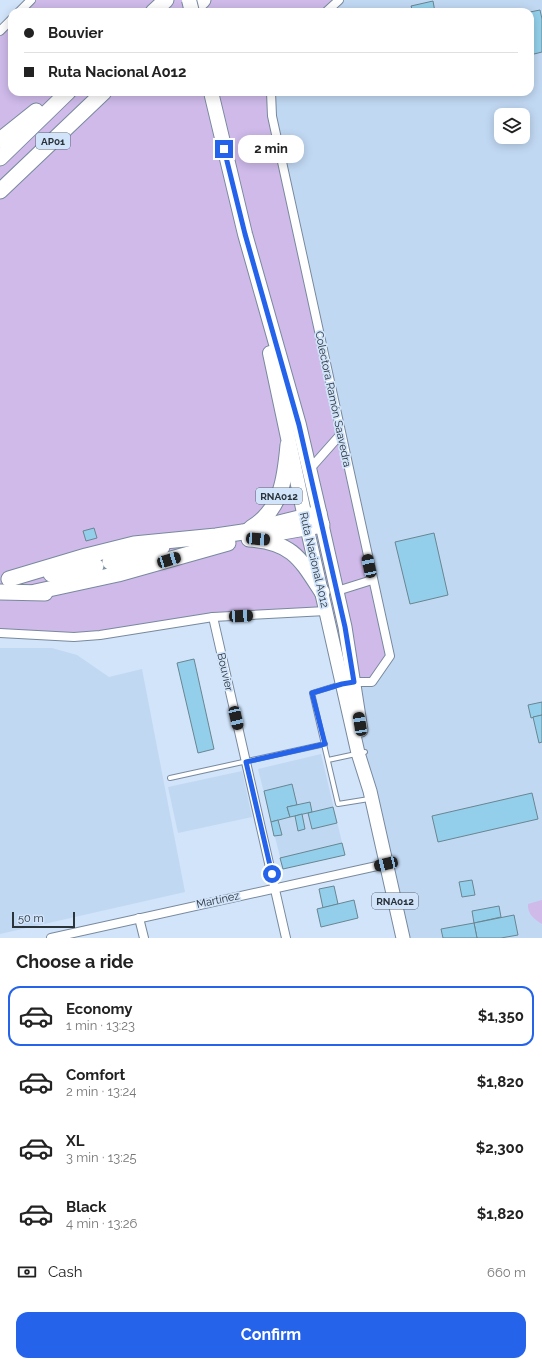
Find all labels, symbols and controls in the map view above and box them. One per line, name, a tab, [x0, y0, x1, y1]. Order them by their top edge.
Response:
text: Bouvier	[48, 24, 103, 42]
text: Ruta Nacional A012	[48, 63, 186, 81]
map controls	[494, 108, 530, 144]
button: layers	[494, 108, 530, 144]
road number: AP01	[36, 133, 70, 149]
callout: 2 min	[238, 135, 304, 163]
route end	[215, 140, 233, 158]
text: 2 min	[254, 141, 288, 156]
street label: Colectora Ramón Saavedra	[312, 330, 354, 468]
road number: RNA012	[256, 488, 302, 504]
street label: Ruta Nacional A012	[297, 511, 331, 609]
car	[246, 532, 270, 546]
car	[156, 551, 182, 569]
car	[361, 553, 377, 579]
car	[229, 609, 253, 623]
street label: Bouvier	[214, 652, 236, 693]
car	[227, 705, 245, 731]
car	[352, 711, 368, 737]
car	[373, 855, 399, 873]
route start	[263, 865, 281, 883]
street label: Martínez	[195, 889, 241, 911]
road number: RNA012	[372, 893, 418, 909]
scale bar	[12, 910, 75, 929]
text: 50 m	[18, 912, 44, 925]
text: Choose a ride	[16, 951, 134, 972]
icon: car	[18, 998, 54, 1034]
text: Economy	[66, 1000, 133, 1018]
text: $1,350	[478, 1007, 524, 1025]
text: 1 min · 13:23	[66, 1018, 135, 1033]
icon: car	[18, 1064, 54, 1100]
text: Comfort	[66, 1066, 125, 1084]
text: $1,820	[477, 1073, 524, 1091]
text: 2 min · 13:24	[66, 1084, 136, 1099]
icon: car	[18, 1130, 54, 1166]
text: XL	[66, 1132, 84, 1150]
text: $2,300	[476, 1139, 524, 1157]
text: 3 min · 13:25	[66, 1150, 137, 1165]
icon: car	[18, 1196, 54, 1232]
text: Black	[66, 1198, 106, 1216]
text: $1,820	[477, 1205, 524, 1223]
text: 4 min · 13:26	[66, 1216, 137, 1231]
icon: cash	[16, 1261, 38, 1283]
text: Cash	[48, 1263, 82, 1281]
text: 660 m	[487, 1265, 526, 1280]
button: Confirm	[16, 1312, 526, 1358]

